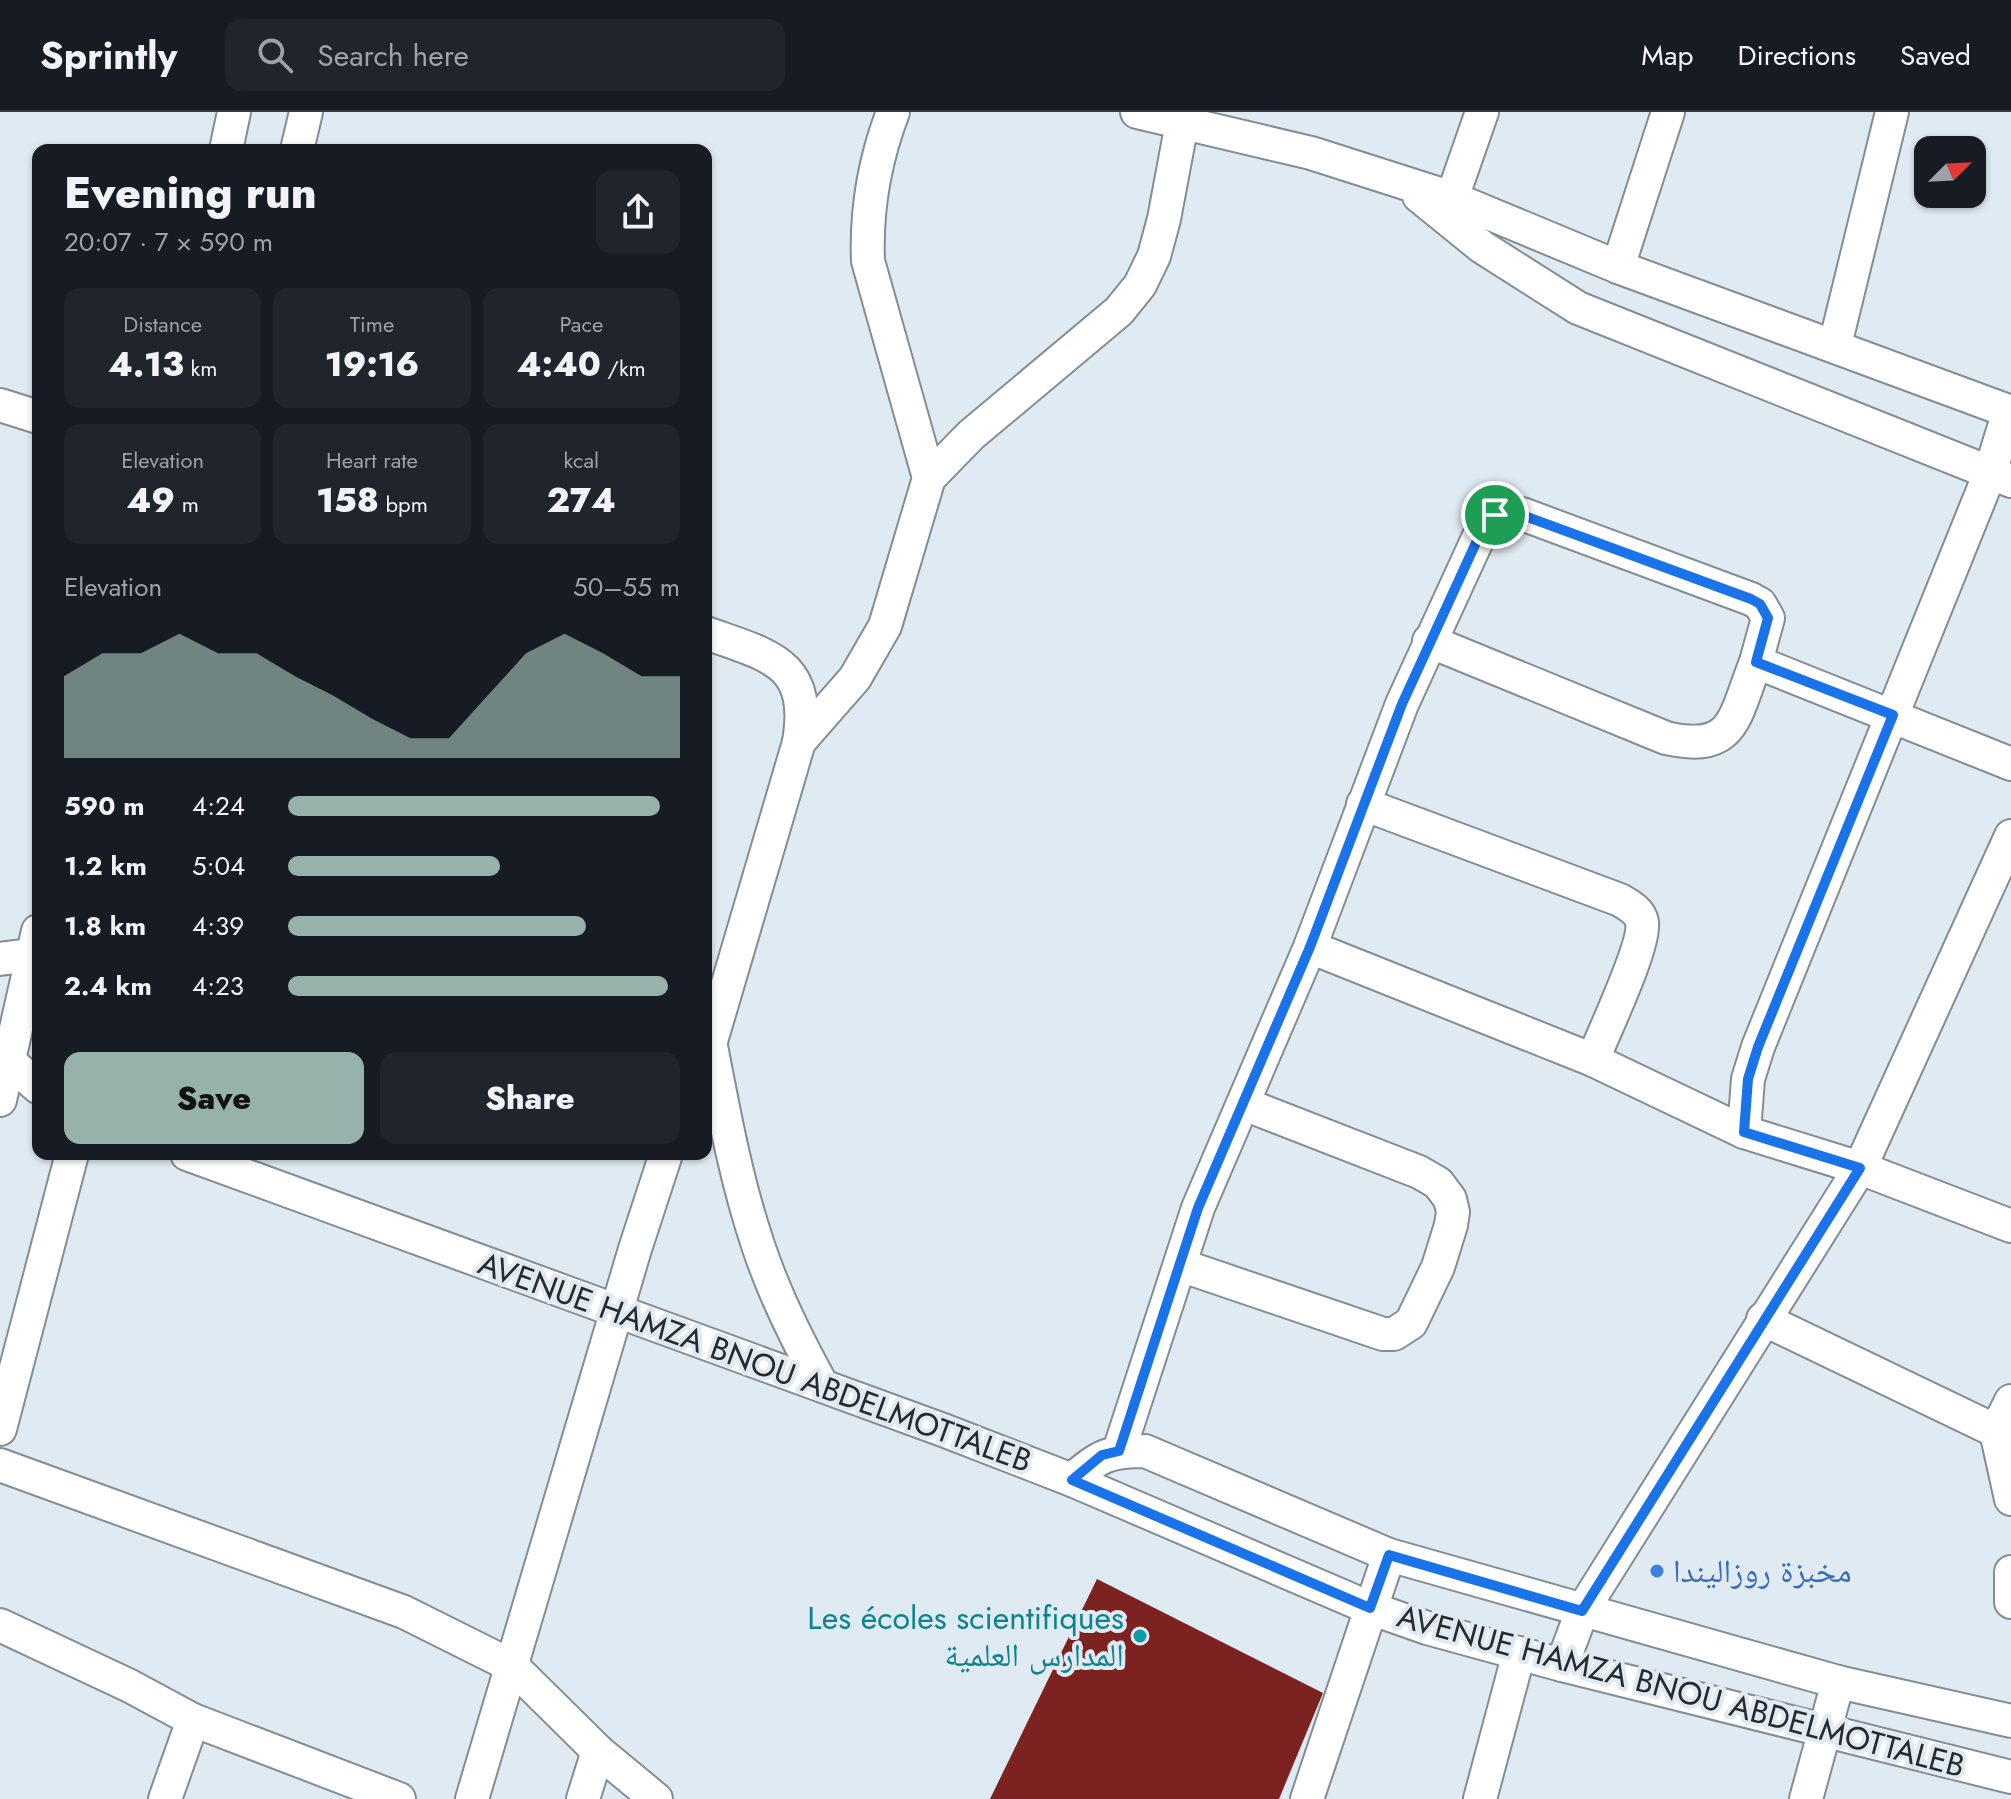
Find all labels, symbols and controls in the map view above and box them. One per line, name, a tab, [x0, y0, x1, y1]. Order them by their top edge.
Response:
search box	[225, 19, 785, 91]
text: Sprintly	[40, 28, 177, 83]
icon: search	[253, 33, 297, 77]
text: Search here	[317, 34, 469, 77]
text: Map	[1641, 35, 1693, 76]
text: Directions	[1737, 35, 1856, 76]
text: Saved	[1900, 35, 1971, 76]
north arrow	[1914, 136, 1986, 208]
map controls	[1914, 136, 1986, 208]
text: Evening run	[64, 161, 317, 225]
button: share	[596, 170, 680, 254]
text: 20:07 · 7 × 590 m	[64, 223, 273, 261]
text: Distance	[123, 308, 202, 340]
text: Time	[350, 308, 394, 340]
text: Pace	[559, 308, 603, 340]
text: 4.13	[108, 340, 184, 389]
text: 19:16	[325, 340, 419, 389]
text: 4:40	[517, 340, 601, 389]
text: km	[184, 352, 217, 384]
text: /km	[601, 352, 646, 384]
text: Elevation	[121, 444, 204, 476]
text: Heart rate	[326, 444, 418, 476]
text: kcal	[564, 444, 599, 476]
text: 49	[126, 476, 175, 525]
text: 158	[316, 476, 379, 525]
text: 274	[547, 476, 616, 525]
pin	[1461, 481, 1529, 549]
text: m	[175, 488, 199, 520]
text: bpm	[379, 488, 428, 520]
icon: arrive	[1473, 493, 1517, 537]
text: Elevation	[64, 568, 162, 606]
text: 50–55 m	[573, 568, 680, 606]
text: 590 m	[64, 787, 145, 825]
text: 4:24	[192, 787, 245, 825]
text: 1.2 km	[64, 847, 147, 885]
text: 5:04	[192, 847, 245, 885]
text: 1.8 km	[64, 907, 146, 945]
text: 4:39	[192, 907, 244, 945]
text: 2.4 km	[64, 967, 152, 1005]
text: 4:23	[192, 967, 244, 1005]
button: Save	[64, 1052, 364, 1144]
button: Share	[380, 1052, 680, 1144]
street label: AVENUE HAMZA BNOU ABDELMOTTALEB	[472, 1240, 1038, 1484]
place label: مخبزة روزاليندا	[1673, 1548, 1852, 1594]
marker: مخبزة روزاليندا	[1648, 1562, 1666, 1580]
street label: AVENUE HAMZA BNOU ABDELMOTTALEB	[1392, 1593, 1970, 1789]
place label: Les écoles scientifiques المدارس العلمية	[807, 1595, 1124, 1678]
marker: Les écoles scientifiques المدارس العلمية	[1131, 1627, 1149, 1645]

